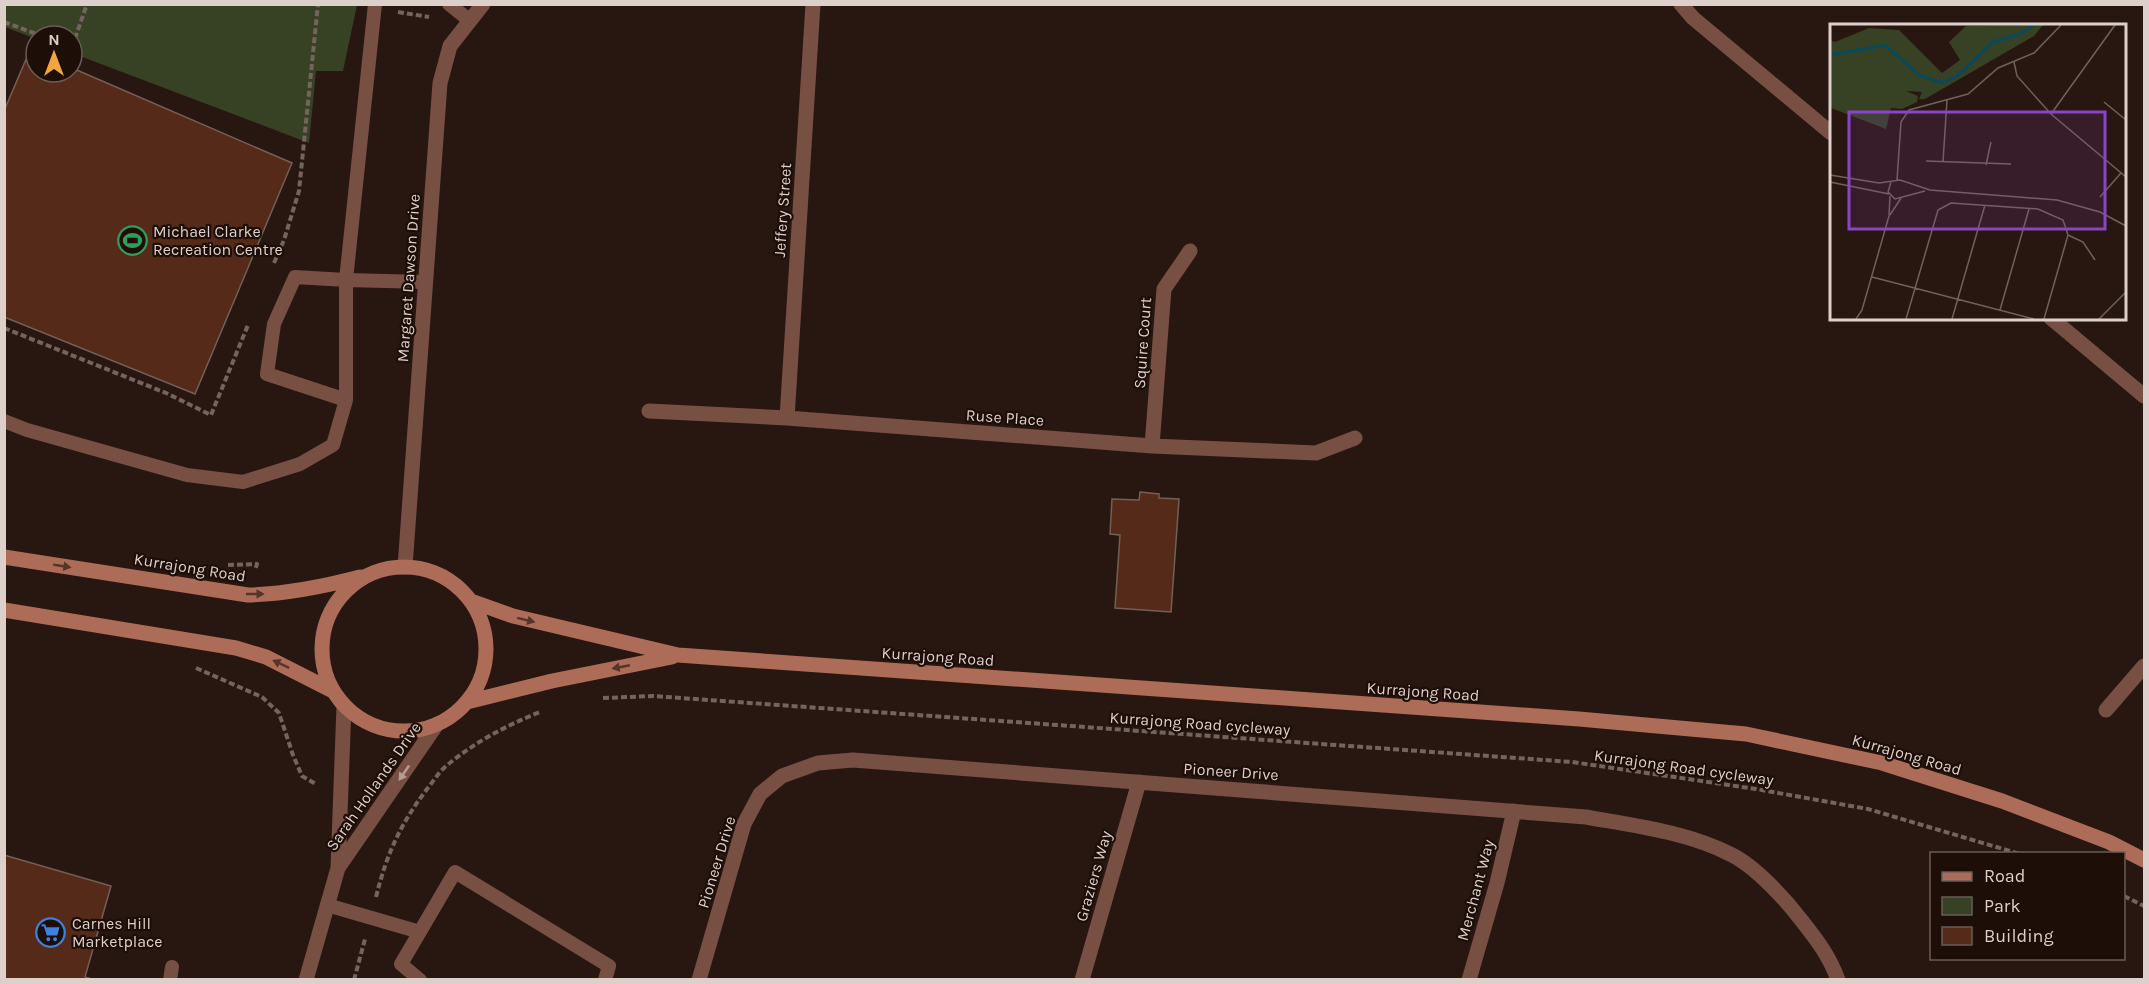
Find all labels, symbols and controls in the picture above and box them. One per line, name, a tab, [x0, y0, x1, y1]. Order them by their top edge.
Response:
north arrow	[24, 24, 84, 84]
inset map	[1830, 24, 2125, 320]
text: N	[48, 30, 60, 49]
street label: Jeffery Street	[770, 162, 795, 258]
street label: Margaret Dawson Drive	[393, 193, 424, 363]
place label: Michael Clarke Recreation Centre	[153, 222, 283, 259]
sports icon: Michael Clarke Recreation Centre	[116, 224, 148, 256]
street label: Squire Court	[1130, 297, 1155, 389]
street label: Ruse Place	[965, 405, 1045, 430]
street label: Kurrajong Road	[133, 549, 247, 586]
one-way arrow	[53, 561, 72, 570]
one-way arrow	[246, 589, 265, 599]
one-way arrow	[517, 615, 536, 625]
street label: Kurrajong Road	[881, 643, 995, 670]
one-way arrow	[271, 659, 289, 669]
one-way arrow	[611, 663, 630, 672]
street label: Kurrajong Road	[1366, 678, 1480, 705]
street label: Kurrajong Road cycleway	[1109, 708, 1292, 739]
street label: Sarah Hollands Drive	[322, 718, 425, 854]
street label: Kurrajong Road	[1850, 730, 1964, 779]
street label: Kurrajong Road cycleway	[1593, 745, 1775, 790]
street label: Pioneer Drive	[1183, 759, 1279, 784]
one-way arrow	[398, 764, 410, 780]
street label: Pioneer Drive	[693, 814, 740, 911]
street label: Graziers Way	[1071, 828, 1116, 924]
street label: Merchant Way	[1453, 837, 1498, 943]
legend	[1930, 852, 2125, 960]
text: Road	[1984, 865, 2025, 887]
text: Park	[1984, 895, 2021, 917]
place label: Carnes Hill Marketplace	[72, 914, 163, 951]
supermarket icon: Carnes Hill Marketplace	[35, 916, 67, 948]
text: Building	[1984, 925, 2054, 947]

